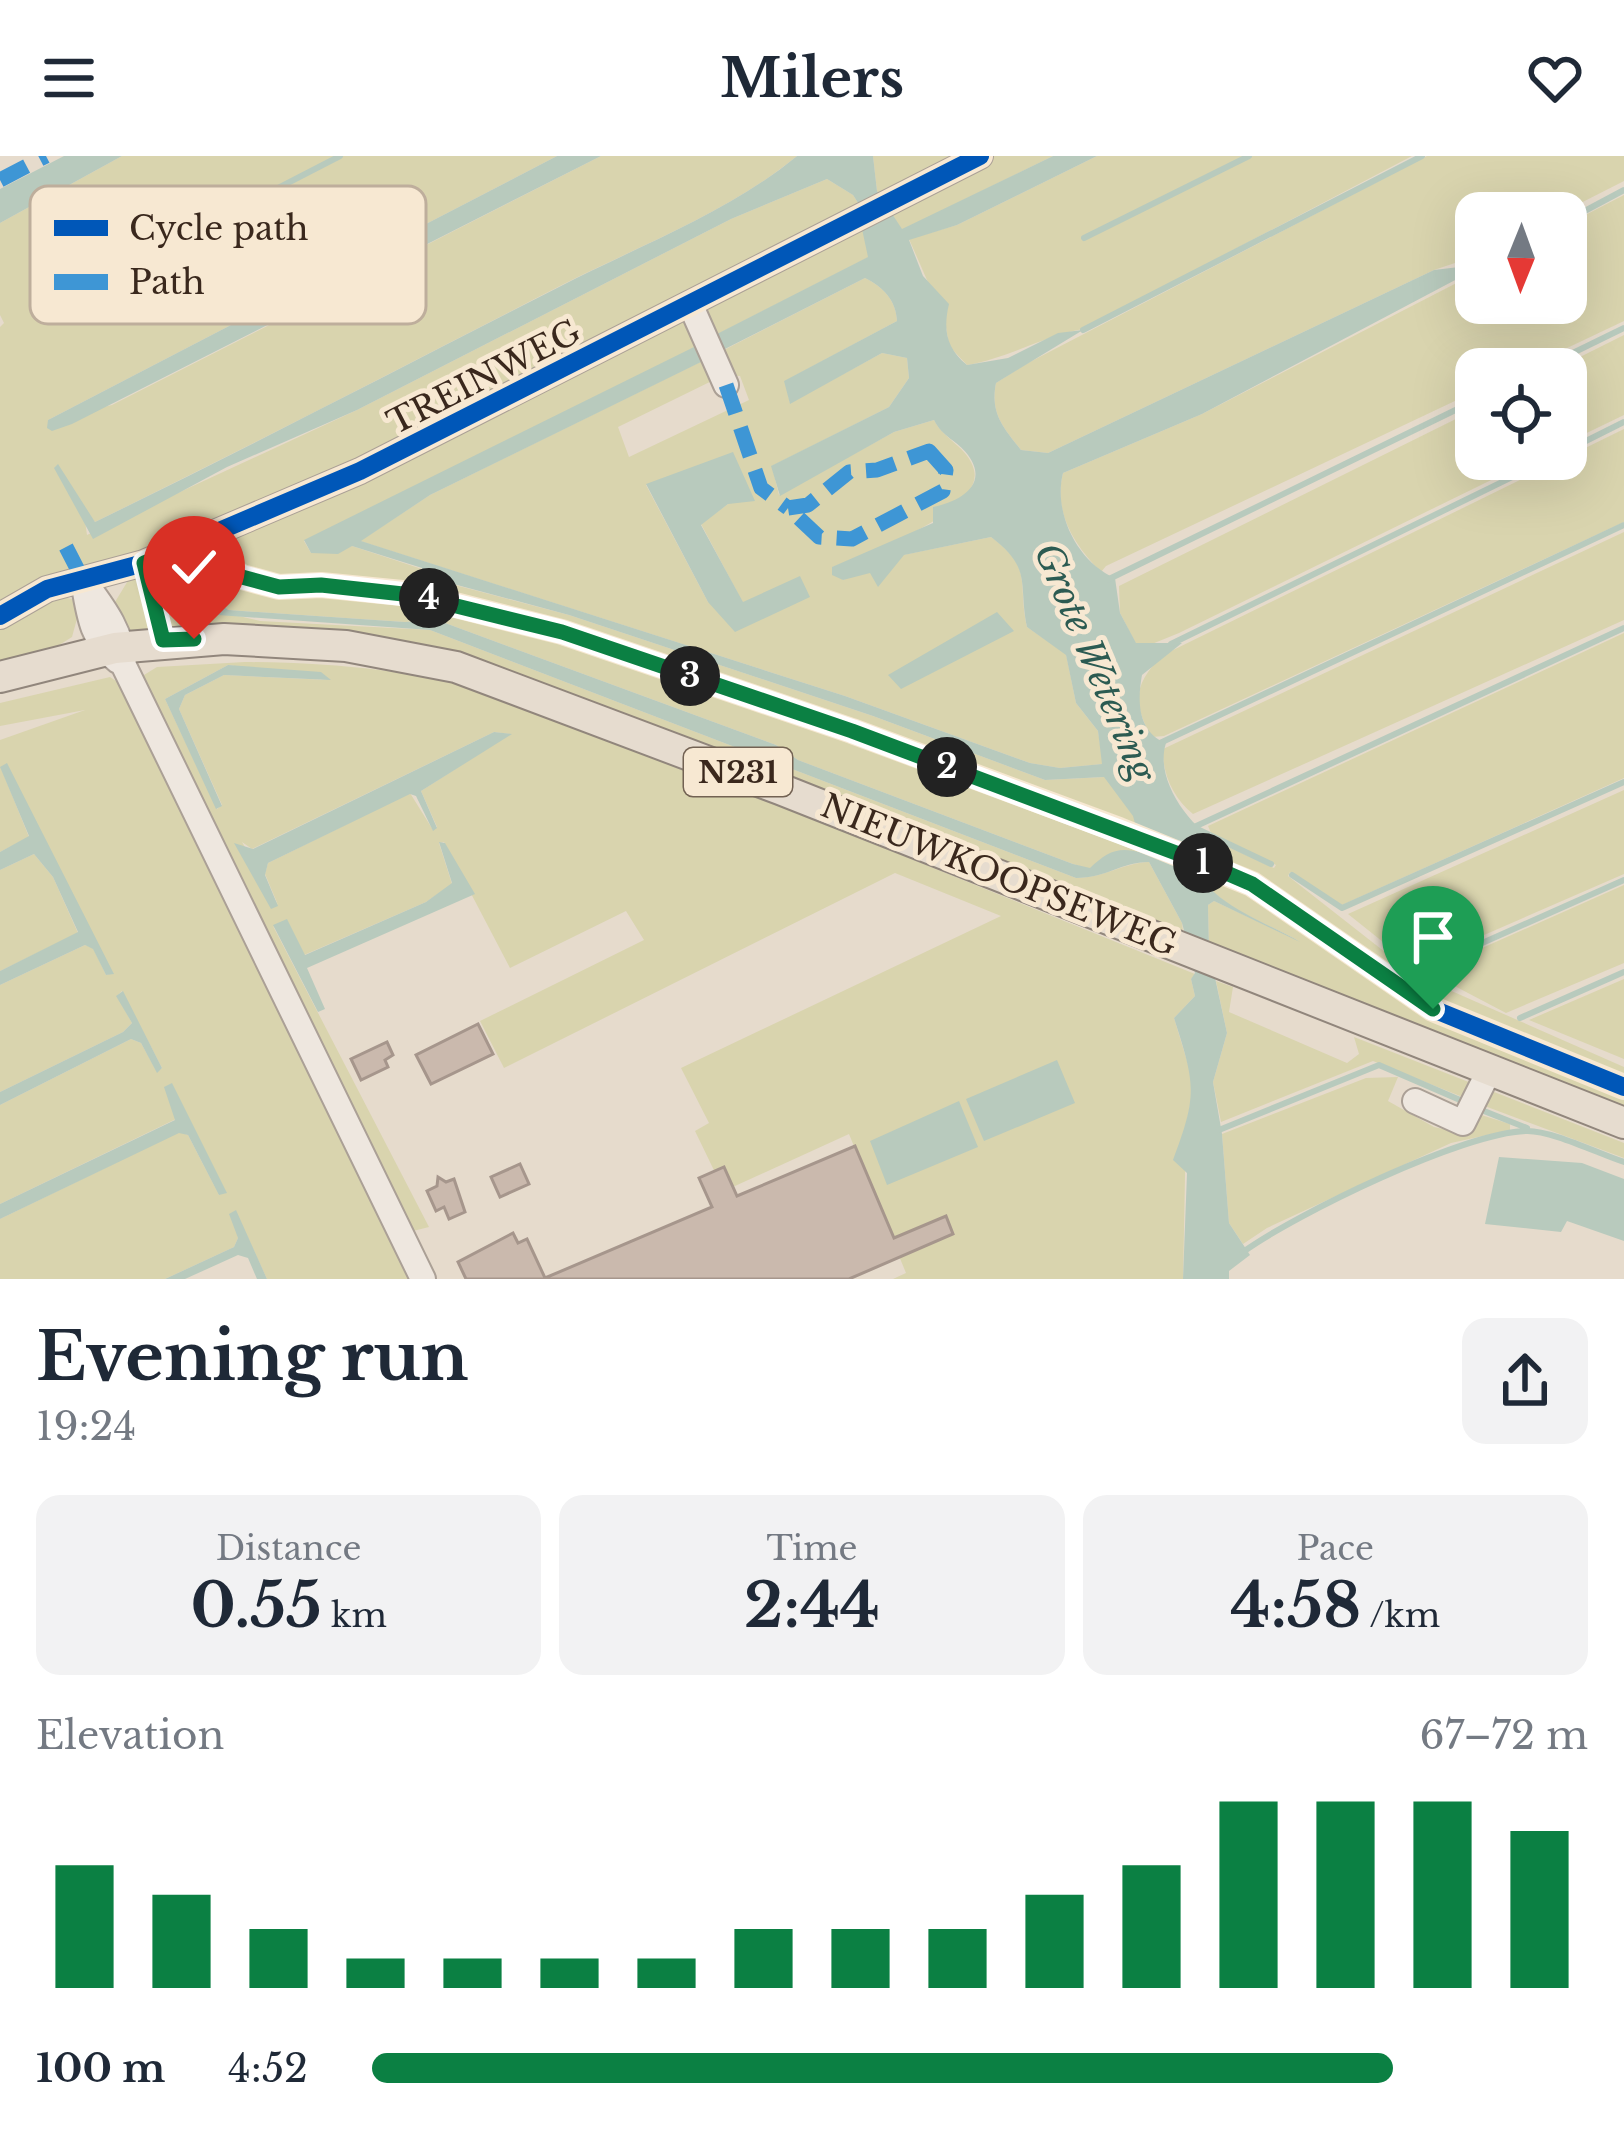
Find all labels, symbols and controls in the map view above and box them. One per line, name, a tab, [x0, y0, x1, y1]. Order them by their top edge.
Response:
icon: menu	[36, 45, 102, 111]
text: Milers	[720, 45, 904, 112]
icon: heart	[1522, 45, 1588, 111]
legend	[30, 186, 426, 324]
north arrow	[1455, 192, 1587, 324]
map controls	[1455, 192, 1587, 480]
text: Cycle path	[129, 208, 309, 249]
text: Path	[129, 262, 205, 303]
street label: TREINWEG	[381, 311, 587, 443]
button: locate	[1455, 348, 1587, 480]
pin	[143, 516, 245, 639]
icon: check	[161, 534, 227, 600]
water label: Grote Wetering	[1025, 536, 1166, 790]
pin: 4	[399, 568, 459, 628]
text: 4	[418, 577, 440, 618]
pin: 3	[660, 646, 720, 706]
text: 3	[679, 655, 701, 696]
pin: 2	[917, 737, 977, 797]
text: 2	[936, 746, 958, 787]
road number: N231	[684, 748, 792, 796]
street label: NIEUWKOOPSEWEG	[815, 785, 1183, 965]
pin: 1	[1173, 833, 1233, 893]
text: 1	[1196, 842, 1210, 883]
pin	[1382, 886, 1484, 1009]
icon: arrive	[1400, 904, 1466, 970]
text: Evening run	[36, 1316, 469, 1398]
button: share	[1462, 1318, 1588, 1444]
text: 19:24	[36, 1402, 136, 1451]
text: Distance	[216, 1528, 361, 1569]
text: Time	[766, 1528, 858, 1569]
text: Pace	[1297, 1528, 1374, 1569]
text: 0.55	[191, 1569, 322, 1643]
text: 2:44	[744, 1569, 880, 1643]
text: 4:58	[1230, 1569, 1361, 1643]
text: km	[322, 1595, 387, 1636]
text: /km	[1361, 1595, 1440, 1636]
text: Elevation	[36, 1711, 224, 1760]
text: 67–72 m	[1420, 1711, 1588, 1760]
text: 100 m	[36, 2044, 165, 2093]
text: 4:52	[228, 2044, 308, 2093]

